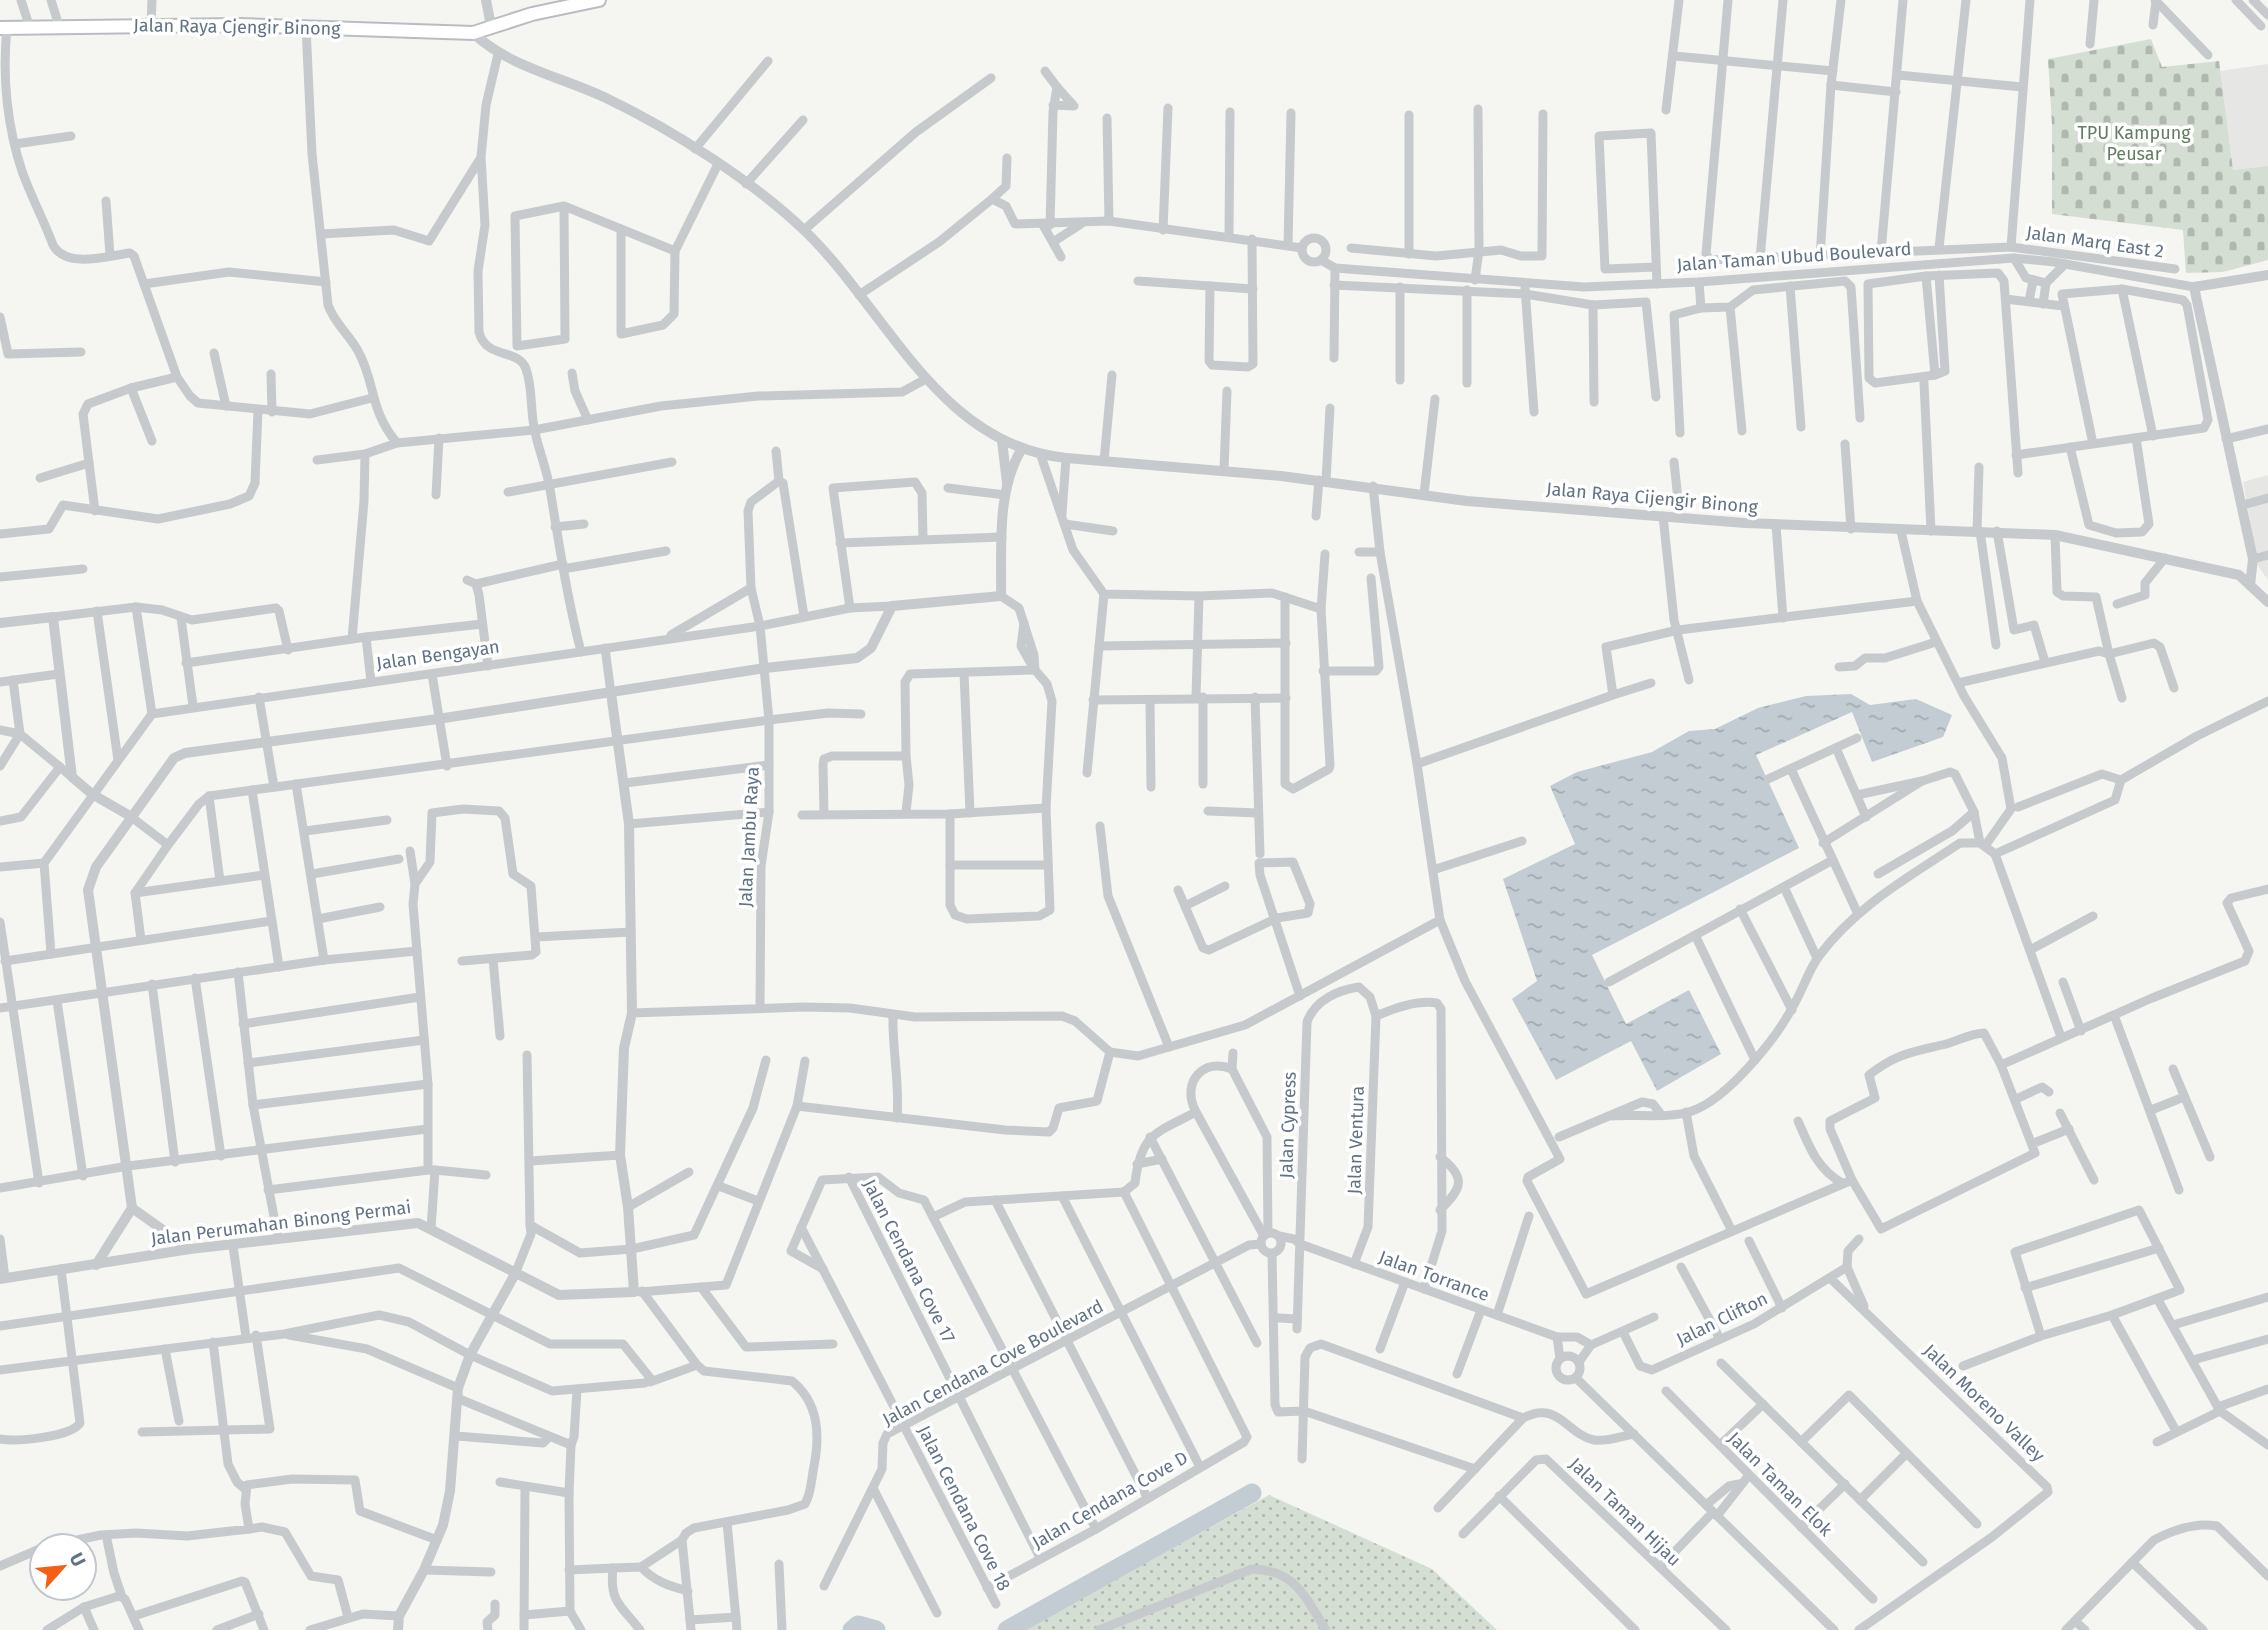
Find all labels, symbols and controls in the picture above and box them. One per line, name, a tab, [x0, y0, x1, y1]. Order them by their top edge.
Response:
street label: Jalan Raya Cjengir Binong	[133, 14, 341, 40]
park label: TPU Kampung Peusar	[2077, 122, 2191, 165]
street label: Jalan Marq East 2	[2025, 221, 2165, 263]
street label: Jalan Taman Ubud Boulevard	[1676, 238, 1912, 276]
street label: Jalan Raya Cijengir Binong	[1545, 478, 1759, 518]
street label: Jalan Bengayan	[375, 635, 501, 675]
street label: Jalan Jambu Raya	[734, 766, 764, 908]
street label: Jalan Cypress	[1275, 1071, 1301, 1179]
street label: Jalan Ventura	[1343, 1085, 1369, 1195]
street label: Jalan Cendana Cove 17	[858, 1176, 960, 1346]
street label: Jalan Perumahan Binong Permai	[150, 1196, 412, 1250]
street label: Jalan Torrance	[1376, 1246, 1492, 1306]
street label: Jalan Clifton	[1673, 1287, 1771, 1351]
street label: Jalan Cendana Cove Boulevard	[879, 1295, 1107, 1431]
street label: Jalan Moreno Valley	[1919, 1340, 2049, 1467]
street label: Jalan Cendana Cove 18	[913, 1422, 1015, 1594]
street label: Jalan Taman Elok	[1723, 1427, 1837, 1541]
street label: Jalan Cendana Cove D	[1028, 1446, 1192, 1554]
street label: Jalan Taman Hijau	[1565, 1453, 1685, 1571]
north arrow	[28, 1532, 98, 1602]
text: U	[65, 1549, 91, 1570]

